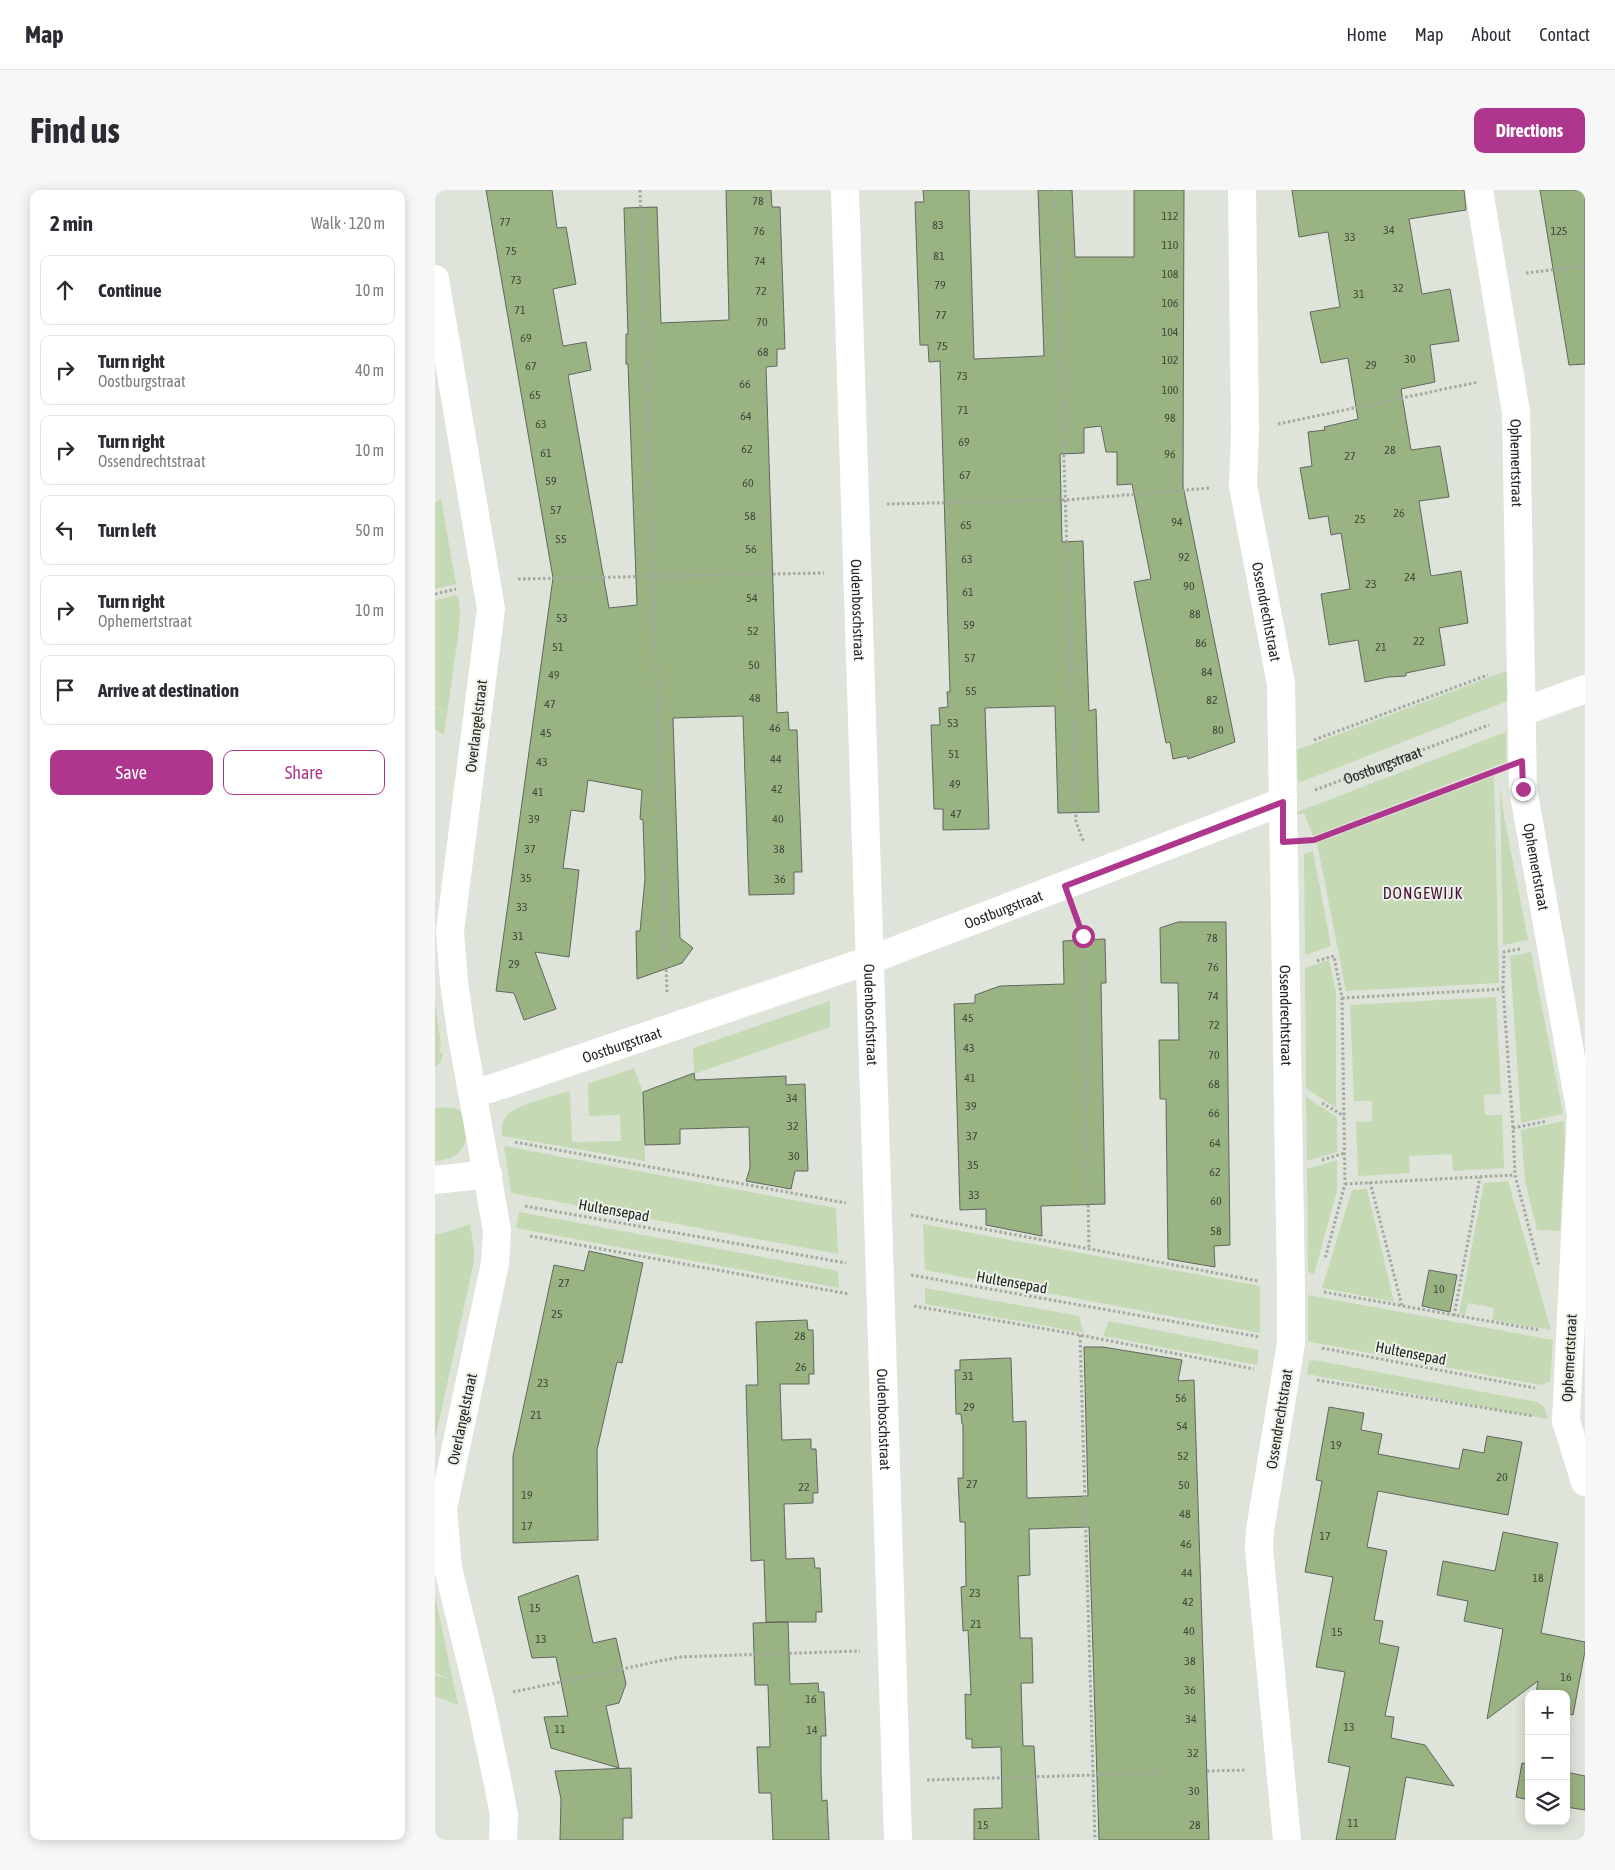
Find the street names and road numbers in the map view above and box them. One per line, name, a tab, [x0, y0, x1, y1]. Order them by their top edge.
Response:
street label: Ophemertstraat	[1508, 419, 1526, 507]
street label: Oudenboschstraat	[848, 559, 869, 661]
street label: Ossendrechtstraat	[1249, 560, 1285, 663]
street label: Overlangelstraat	[462, 679, 490, 773]
street label: Oostburgstraat	[1341, 742, 1424, 787]
street label: Ophemertstraat	[1521, 822, 1553, 912]
street label: Oostburgstraat	[962, 886, 1045, 932]
street label: Oudenboschstraat	[861, 964, 882, 1066]
street label: Ossendrechtstraat	[1277, 965, 1296, 1066]
street label: Oostburgstraat	[580, 1023, 663, 1066]
street label: Hultensepad	[577, 1195, 651, 1225]
street label: Hultensepad	[975, 1267, 1049, 1297]
street label: Ophemertstraat	[1558, 1314, 1580, 1402]
street label: Hultensepad	[1374, 1338, 1448, 1368]
street label: Oudenboschstraat	[874, 1368, 895, 1470]
street label: Ossendrechtstraat	[1263, 1368, 1295, 1470]
street label: Overlangelstraat	[444, 1372, 480, 1466]

